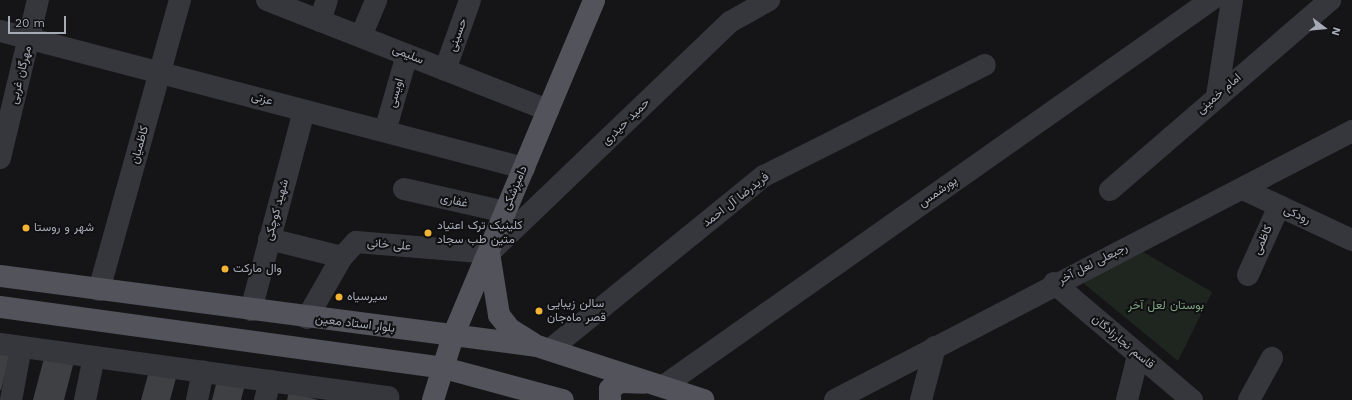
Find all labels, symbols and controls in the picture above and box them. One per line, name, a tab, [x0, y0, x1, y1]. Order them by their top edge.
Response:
scale bar	[10, 8, 68, 34]
north arrow	[1304, 8, 1344, 48]
text: 20 m	[15, 16, 45, 30]
street label: حسینی	[445, 16, 471, 54]
text: N	[1329, 26, 1343, 37]
street label: سلیمی	[390, 42, 426, 68]
street label: مهرگان غربی	[7, 44, 35, 106]
street label: امام خمینی	[1194, 71, 1244, 117]
street label: اویسی	[385, 77, 407, 109]
street label: عزتی	[250, 89, 274, 109]
street label: حمید حیدری	[599, 96, 653, 148]
street label: کاظمیان	[128, 124, 152, 166]
street label: دامپزشکی	[499, 164, 531, 212]
street label: فریدرضا آل احمد	[700, 170, 772, 230]
street label: پورشمس	[916, 173, 960, 211]
street label: شهید کوچکی	[262, 178, 292, 242]
street label: غفاری	[439, 191, 469, 211]
street label: رودکی	[1281, 203, 1313, 227]
place label: کلینیک ترک اعتیاد متین طب سجاد	[437, 219, 523, 247]
place label: شهر و روستا	[34, 221, 94, 235]
marker: شهر و روستا	[21, 223, 31, 233]
street label: کاظمی	[1250, 223, 1276, 257]
marker: کلینیک ترک اعتیاد متین طب سجاد	[422, 227, 434, 239]
street label: علی خانی	[366, 236, 412, 254]
street label: رجبعلی لعل آخر	[1056, 240, 1130, 288]
place label: وال مارکت	[233, 262, 282, 276]
marker: وال مارکت	[220, 264, 230, 274]
place label: سیرسیاه	[347, 290, 387, 304]
marker: سیرسیاه	[334, 292, 344, 302]
place label: سالن زیبایی قصر ماه‌جان	[547, 297, 606, 325]
park label: بوستان لعل آخر	[1128, 299, 1204, 313]
marker: سالن زیبایی قصر ماه‌جان	[534, 306, 544, 316]
street label: بلوار استاد معین	[314, 312, 396, 336]
street label: قاسم نجارزادگان	[1089, 312, 1157, 372]

